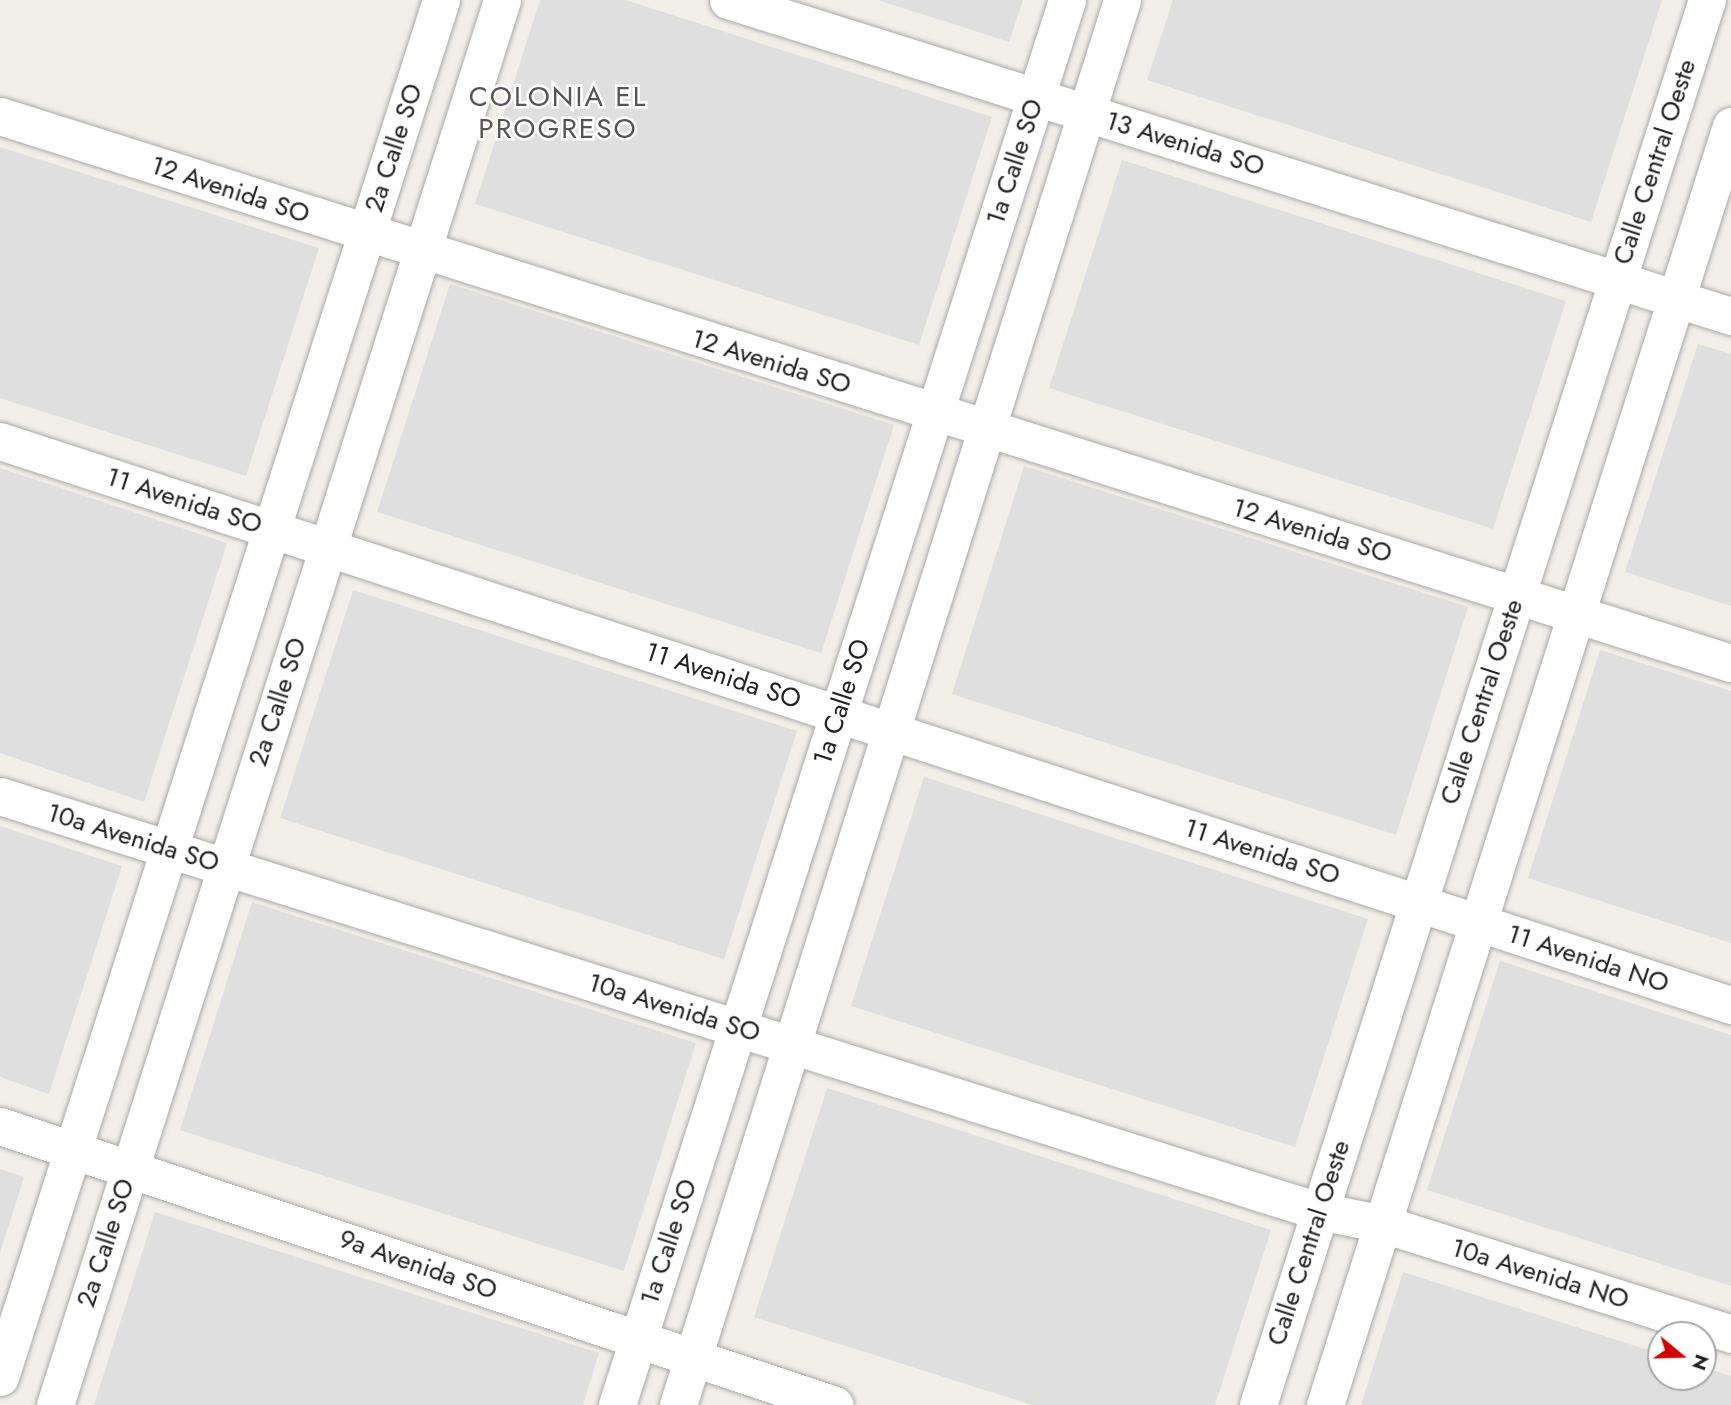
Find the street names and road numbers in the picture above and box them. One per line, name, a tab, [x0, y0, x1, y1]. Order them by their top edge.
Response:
street label: Calle Central Oeste	[1607, 56, 1703, 268]
street label: 2a Calle SO	[359, 80, 429, 216]
street label: 1a Calle SO	[980, 95, 1050, 229]
street label: 13 Avenida SO	[1102, 105, 1268, 183]
street label: 12 Avenida SO	[147, 150, 313, 230]
street label: 12 Avenida SO	[688, 323, 854, 401]
street label: 11 Avenida SO	[102, 461, 266, 541]
street label: 12 Avenida SO	[1229, 492, 1395, 570]
street label: Calle Central Oeste	[1434, 596, 1530, 808]
street label: 2a Calle SO	[243, 634, 313, 770]
street label: 1a Calle SO	[807, 635, 877, 769]
street label: 11 Avenida SO	[641, 636, 805, 716]
street label: 10a Avenida SO	[43, 797, 223, 879]
street label: 11 Avenida SO	[1180, 812, 1344, 892]
street label: 11 Avenida NO	[1503, 918, 1673, 1000]
street label: 10a Avenida SO	[584, 967, 764, 1049]
street label: Calle Central Oeste	[1261, 1137, 1357, 1349]
street label: 2a Calle SO	[71, 1175, 141, 1311]
street label: 1a Calle SO	[634, 1175, 704, 1309]
street label: 9a Avenida SO	[335, 1223, 501, 1307]
street label: 10a Avenida NO	[1447, 1232, 1633, 1316]

